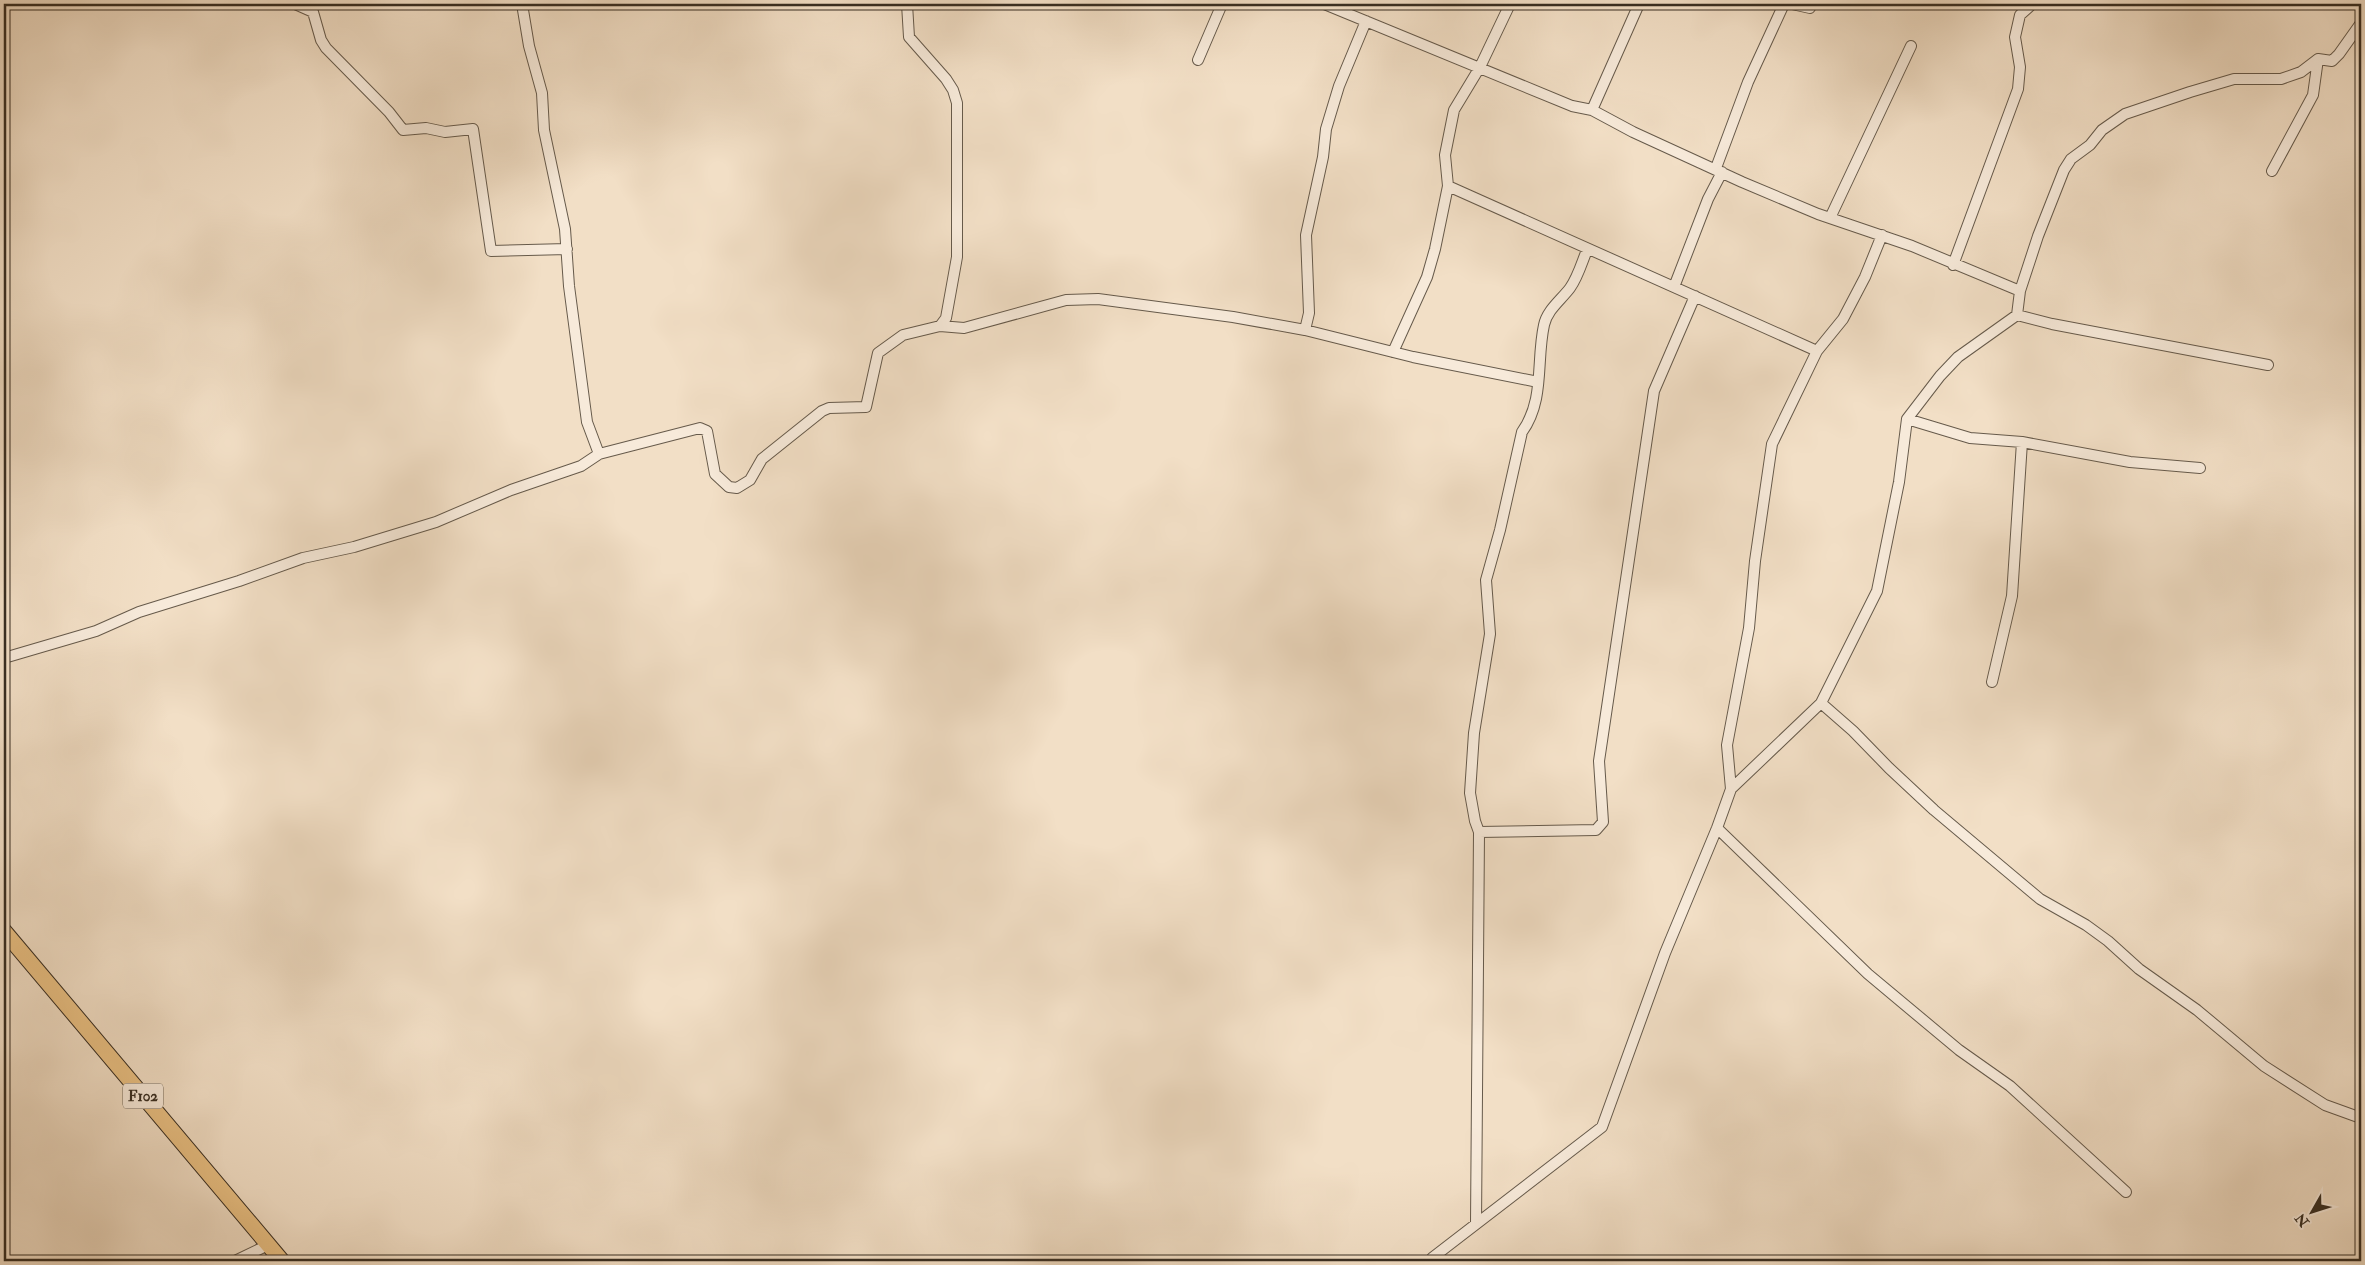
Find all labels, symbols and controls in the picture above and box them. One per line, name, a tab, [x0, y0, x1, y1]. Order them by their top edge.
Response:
road number: F102	[123, 1084, 163, 1108]
north arrow	[2288, 1188, 2338, 1238]
text: N	[2291, 1209, 2313, 1231]

